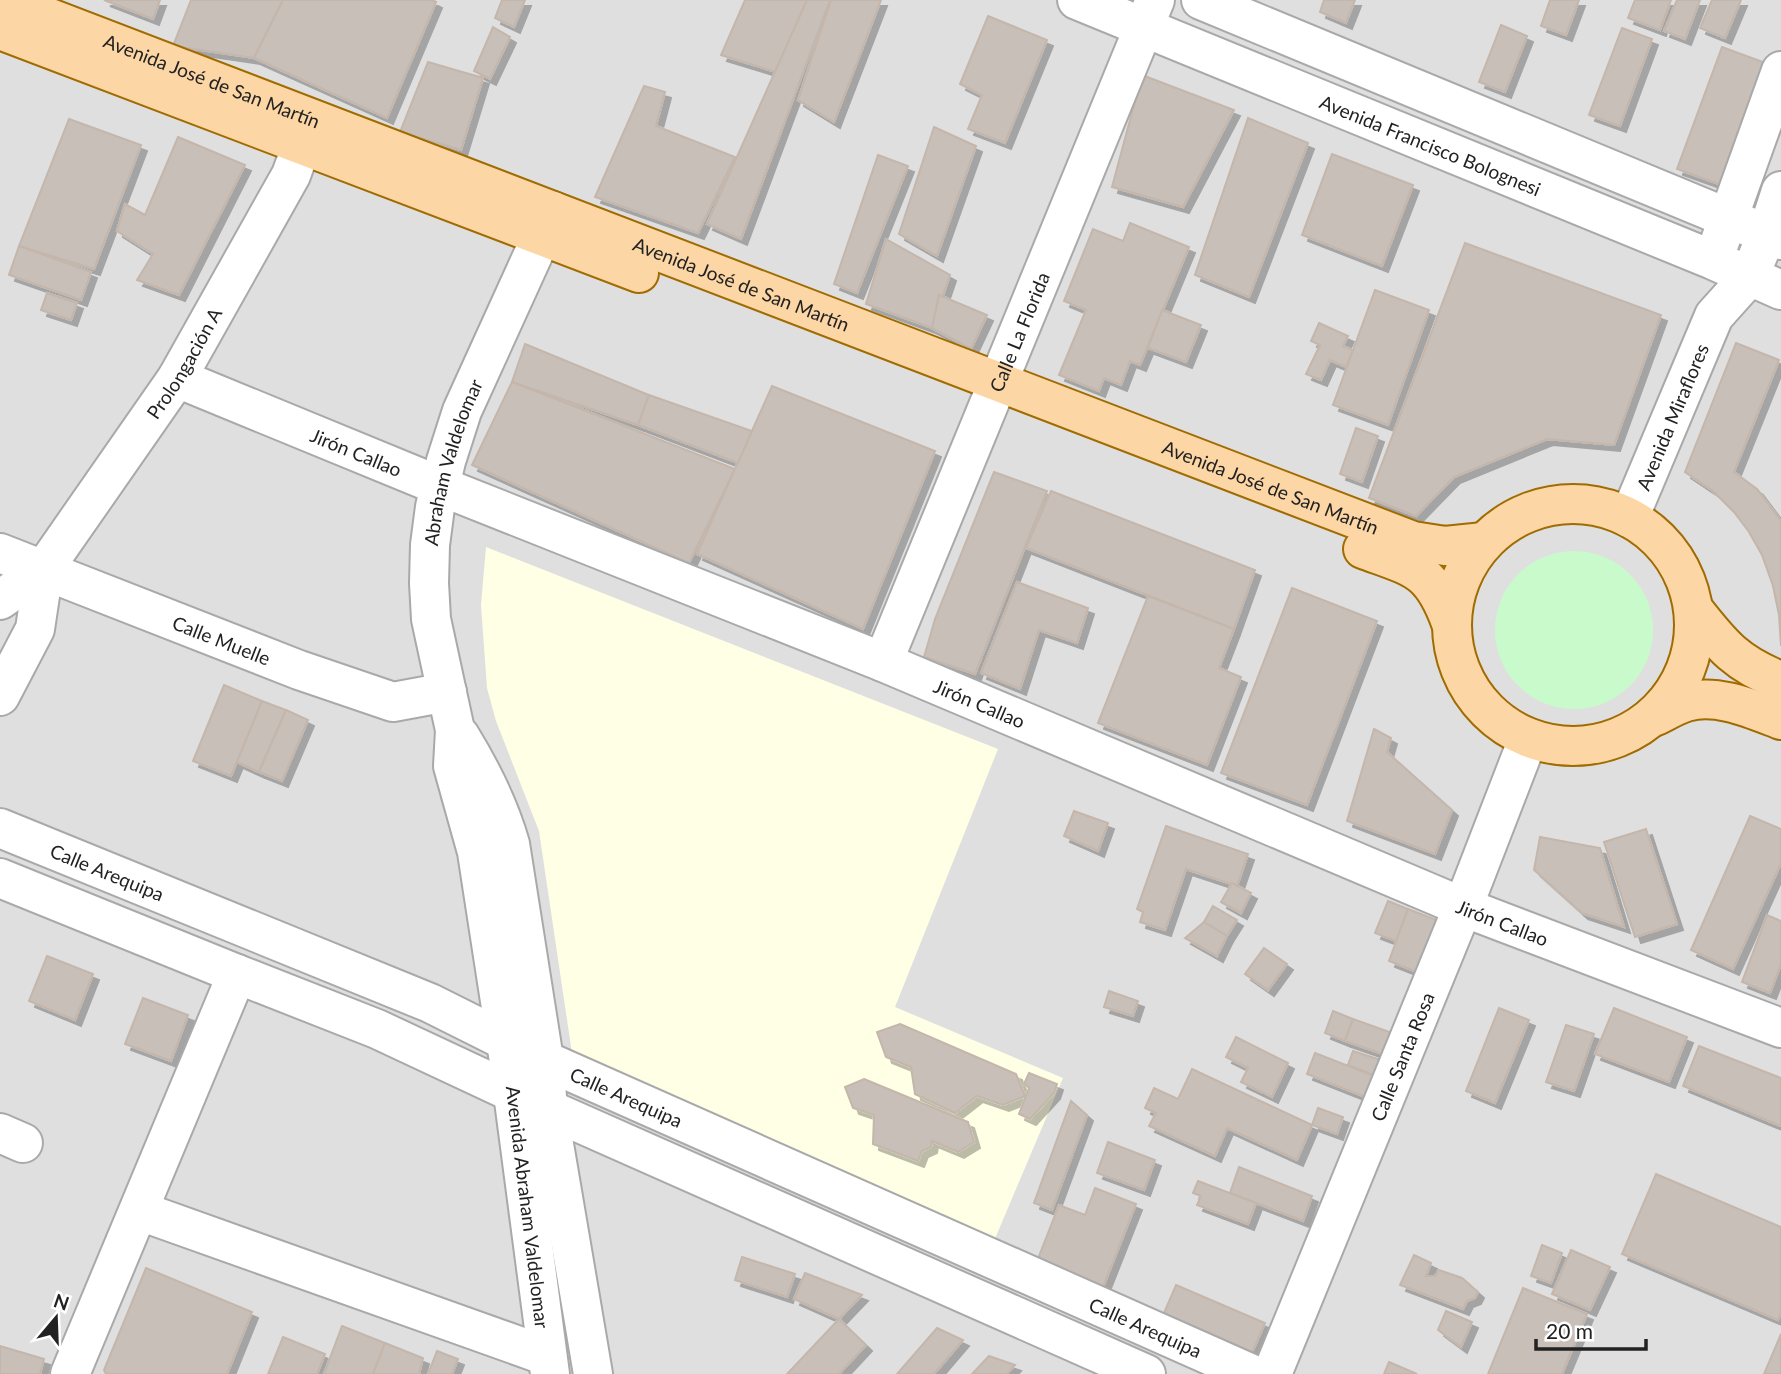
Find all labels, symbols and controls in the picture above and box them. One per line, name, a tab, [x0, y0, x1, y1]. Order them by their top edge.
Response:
street label: Avenida José de San Martín	[101, 28, 323, 132]
street label: Avenida Francisco Bolognesi	[1317, 89, 1544, 200]
street label: Avenida José de San Martín	[630, 231, 853, 335]
street label: Calle La Florida	[984, 268, 1054, 395]
street label: Prolongación A	[141, 303, 226, 423]
street label: Avenida Miraflores	[1631, 340, 1713, 493]
street label: Abraham Valdelomar	[419, 375, 487, 547]
street label: Jirón Callao	[307, 423, 406, 481]
street label: Avenida José de San Martín	[1160, 435, 1382, 538]
street label: Calle Muelle	[169, 610, 274, 669]
street label: Jirón Callao	[931, 673, 1029, 732]
street label: Calle Arequipa	[47, 838, 168, 905]
street label: Jirón Callao	[1453, 894, 1552, 950]
street label: Calle Santa Rosa	[1365, 989, 1438, 1124]
street label: Calle Arequipa	[567, 1062, 686, 1132]
street label: Avenida Abraham Valdelomar	[502, 1085, 554, 1330]
north arrow	[21, 1283, 91, 1353]
text: N	[51, 1288, 72, 1315]
street label: Calle Arequipa	[1086, 1292, 1206, 1362]
scale bar	[1536, 1308, 1646, 1352]
text: 20 m	[1546, 1318, 1593, 1343]

